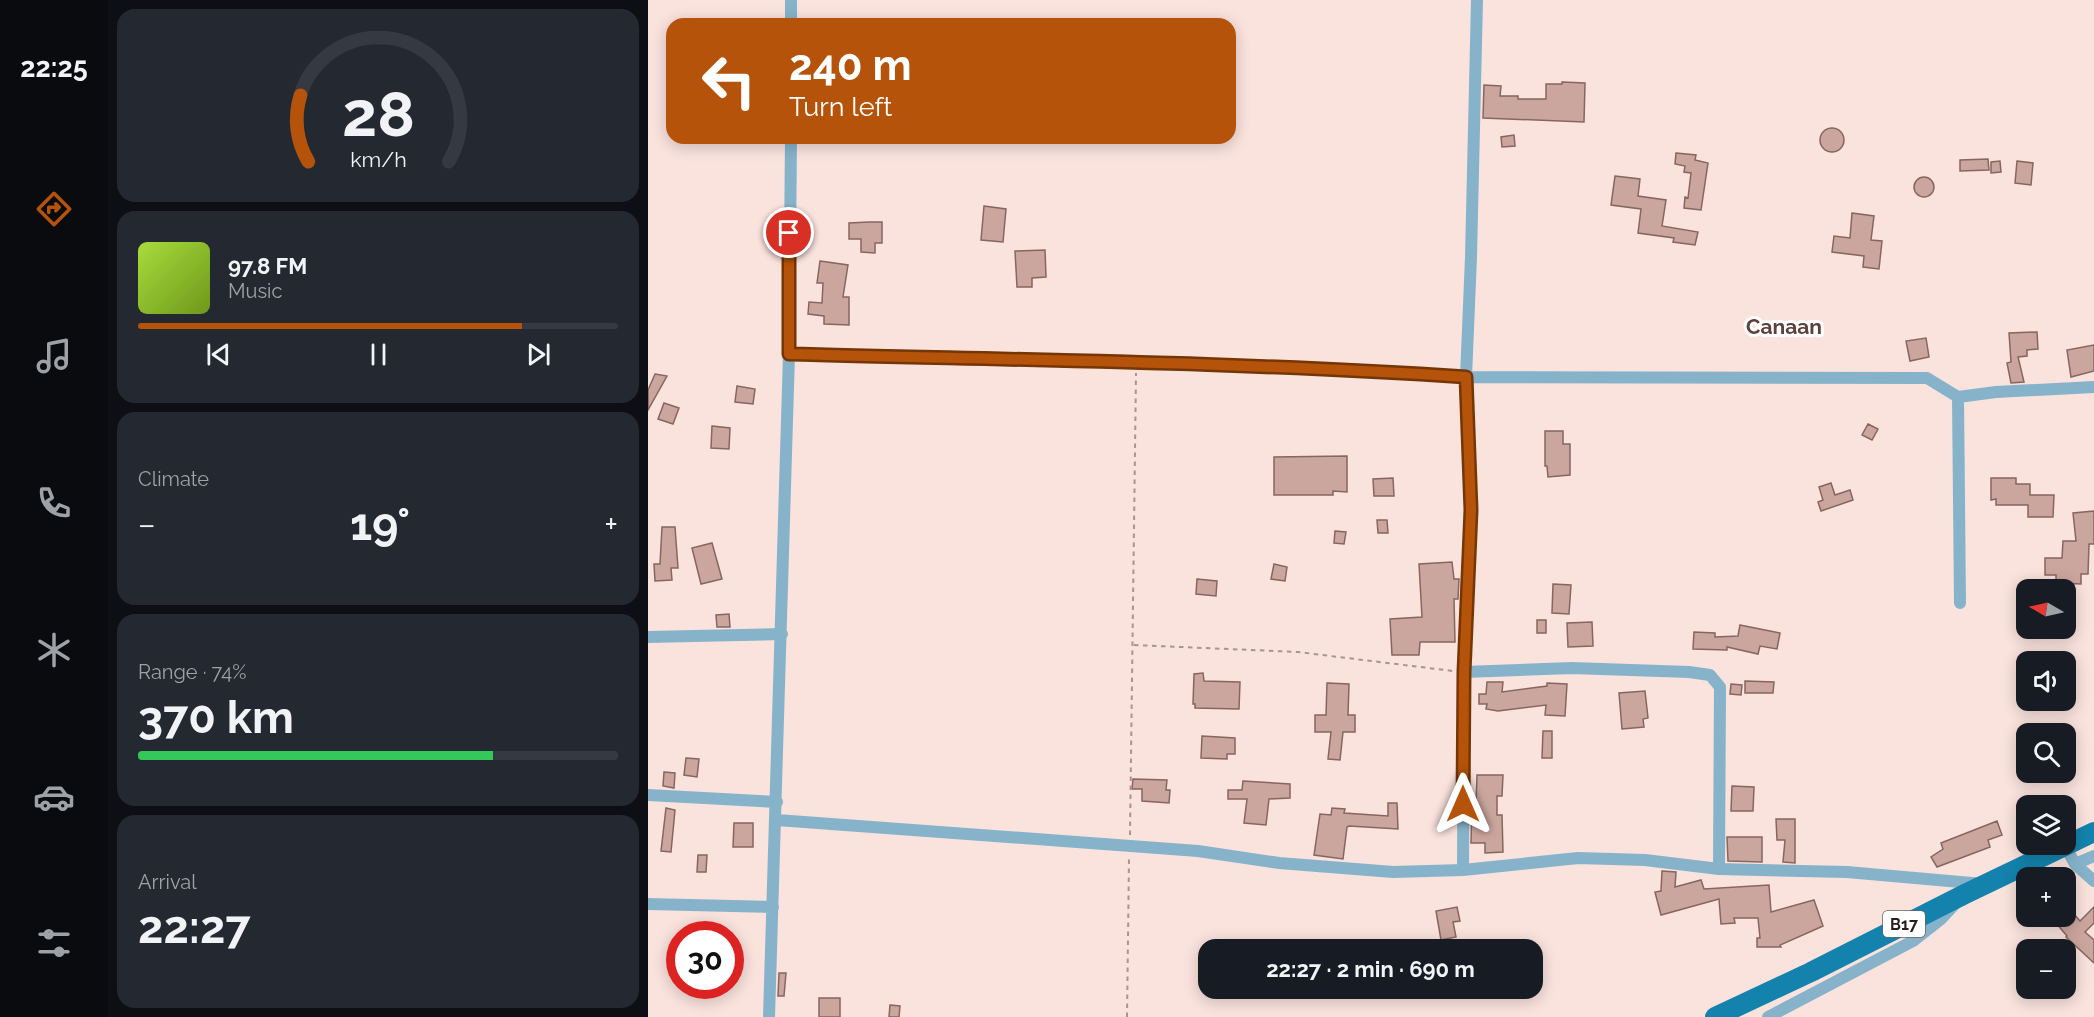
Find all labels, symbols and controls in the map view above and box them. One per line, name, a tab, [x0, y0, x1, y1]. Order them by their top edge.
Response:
text: 240 m	[789, 41, 912, 90]
icon: left	[690, 42, 768, 120]
text: 22:25	[20, 52, 88, 83]
text: 28	[342, 77, 414, 151]
text: Turn left	[789, 91, 892, 122]
text: km/h	[350, 148, 406, 173]
icon: directions	[33, 188, 75, 230]
pin	[763, 207, 814, 258]
icon: arrive	[772, 216, 805, 249]
text: 97.8 FM	[228, 253, 307, 279]
text: Music	[228, 279, 282, 303]
district label: Canaan	[1746, 314, 1822, 339]
icon: music	[33, 335, 75, 377]
icon: previous	[202, 338, 235, 371]
icon: pause	[362, 338, 395, 371]
icon: next	[522, 338, 555, 371]
text: Climate	[138, 467, 209, 491]
icon: phone	[33, 482, 75, 524]
text: 19°	[350, 498, 410, 551]
text: −	[138, 505, 156, 544]
text: +	[604, 505, 618, 544]
north arrow	[2016, 579, 2076, 639]
map controls	[2016, 579, 2076, 999]
icon: climate	[33, 629, 75, 671]
button: sound	[2016, 651, 2076, 711]
text: Range · 74%	[138, 660, 246, 684]
text: 370 km	[138, 691, 294, 744]
button: search	[2016, 723, 2076, 783]
position arrow	[1431, 772, 1495, 836]
icon: car	[33, 776, 75, 818]
button: layers	[2016, 795, 2076, 855]
button: +	[2016, 867, 2076, 927]
text: Arrival	[138, 870, 197, 894]
text: 22:27	[138, 901, 251, 954]
road number: B17	[1883, 911, 1925, 937]
speed limit sign: 30	[666, 921, 744, 999]
icon: filters	[33, 922, 75, 964]
button: −	[2016, 939, 2076, 999]
text: 22:27 · 2 min · 690 m	[1266, 956, 1475, 982]

